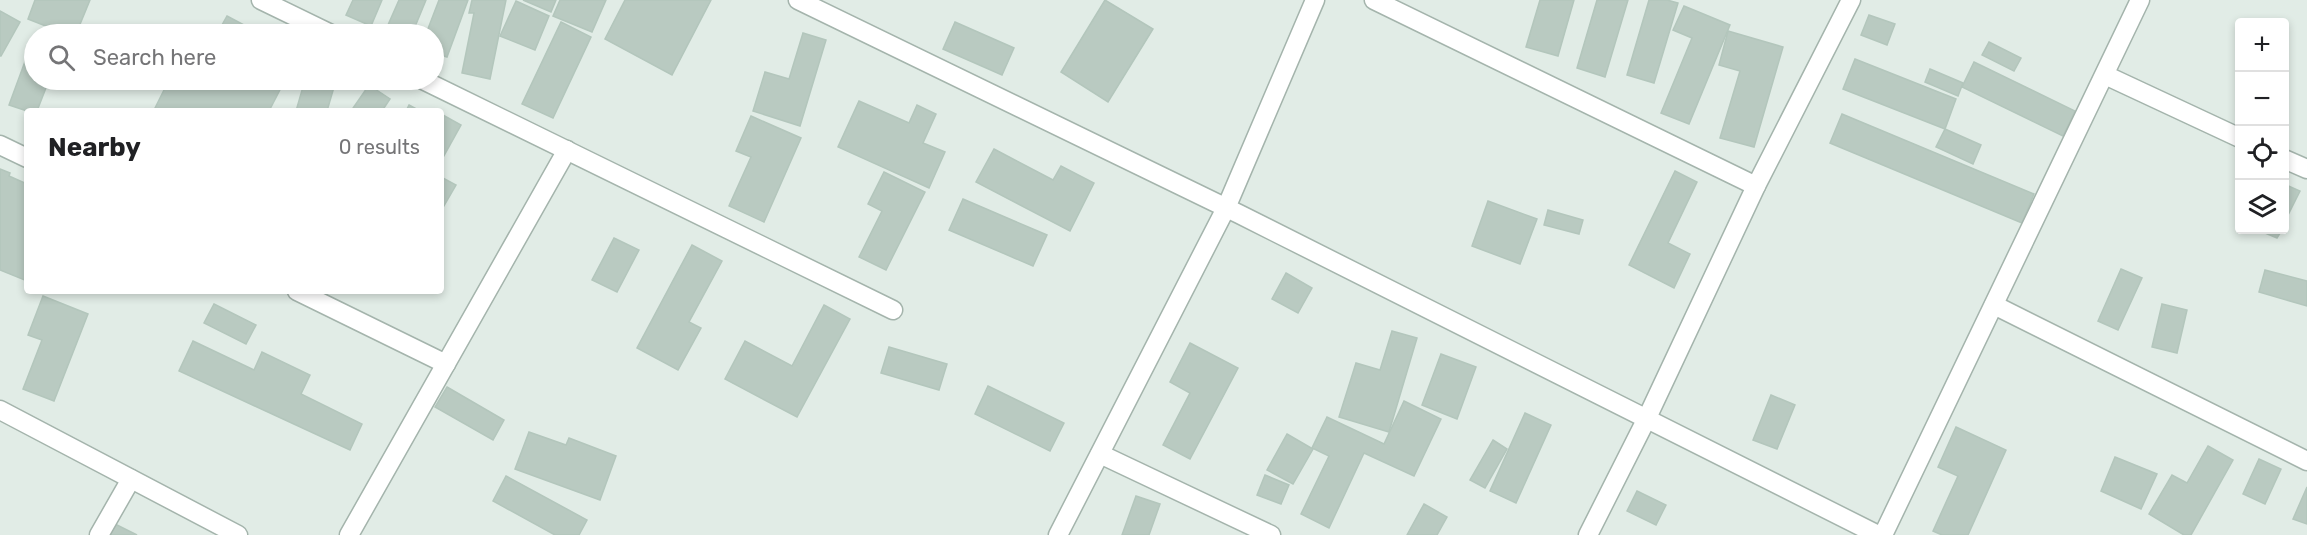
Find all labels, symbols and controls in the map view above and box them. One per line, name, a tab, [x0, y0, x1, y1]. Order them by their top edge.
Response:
map controls	[2235, 18, 2289, 234]
button: +	[2235, 18, 2289, 72]
search box	[24, 24, 444, 90]
icon: search	[45, 41, 78, 74]
text: Search here	[93, 44, 216, 71]
button: −	[2235, 72, 2289, 126]
button: locate	[2235, 126, 2289, 180]
text: Nearby	[48, 132, 141, 163]
text: 0 results	[339, 135, 420, 159]
button: layers	[2235, 180, 2289, 234]

